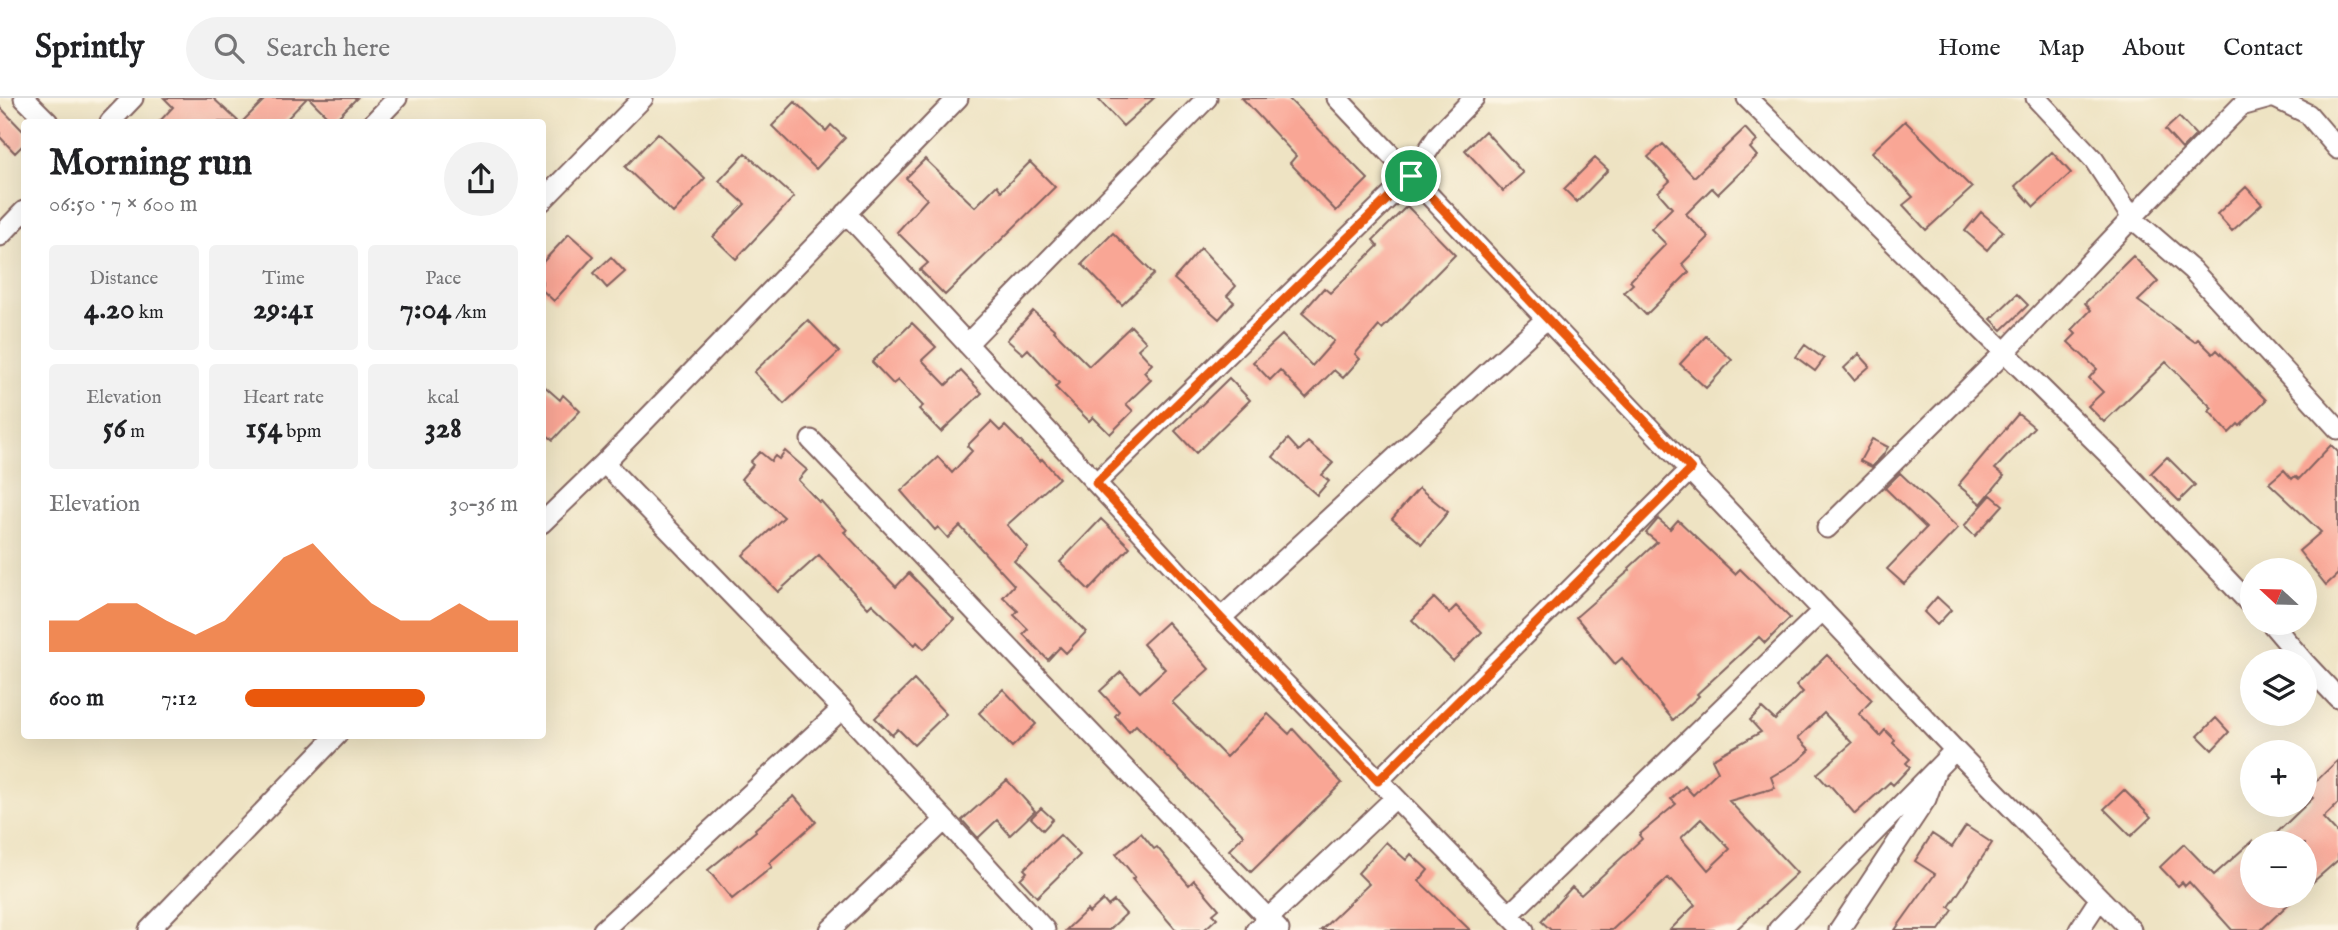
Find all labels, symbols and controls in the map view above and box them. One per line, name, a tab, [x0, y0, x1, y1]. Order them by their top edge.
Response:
search box	[186, 17, 676, 80]
text: Sprintly	[35, 27, 144, 69]
icon: search	[210, 29, 248, 67]
text: Search here	[266, 32, 390, 65]
text: Home	[1938, 33, 2001, 64]
text: Map	[2039, 33, 2085, 64]
text: About	[2123, 33, 2185, 64]
text: Contact	[2223, 33, 2303, 64]
text: Morning run	[49, 140, 252, 188]
button: share	[444, 142, 518, 216]
pin	[1381, 146, 1441, 206]
icon: arrive	[1392, 157, 1430, 195]
text: 06:50 · 7 × 600 m	[49, 190, 198, 219]
text: Distance	[89, 267, 158, 291]
text: Time	[262, 267, 305, 291]
text: Pace	[425, 267, 461, 291]
text: 4.20	[84, 291, 135, 329]
text: 29:41	[253, 291, 314, 329]
text: 7:04	[400, 291, 451, 329]
text: km	[135, 301, 164, 325]
text: /km	[451, 301, 487, 325]
text: Elevation	[86, 386, 162, 410]
text: Heart rate	[243, 386, 324, 410]
text: kcal	[427, 386, 459, 410]
text: 56	[103, 410, 126, 448]
text: 154	[246, 410, 282, 448]
text: 328	[425, 410, 462, 448]
text: m	[126, 420, 145, 444]
text: bpm	[282, 420, 321, 444]
text: Elevation	[49, 490, 140, 519]
text: 30–36 m	[449, 490, 518, 519]
north arrow	[2240, 558, 2317, 635]
map controls	[2240, 558, 2317, 908]
button: layers	[2240, 649, 2317, 726]
text: 600 m	[49, 684, 104, 713]
text: 7:12	[161, 684, 197, 713]
button: +	[2240, 740, 2317, 817]
button: −	[2240, 831, 2317, 908]

